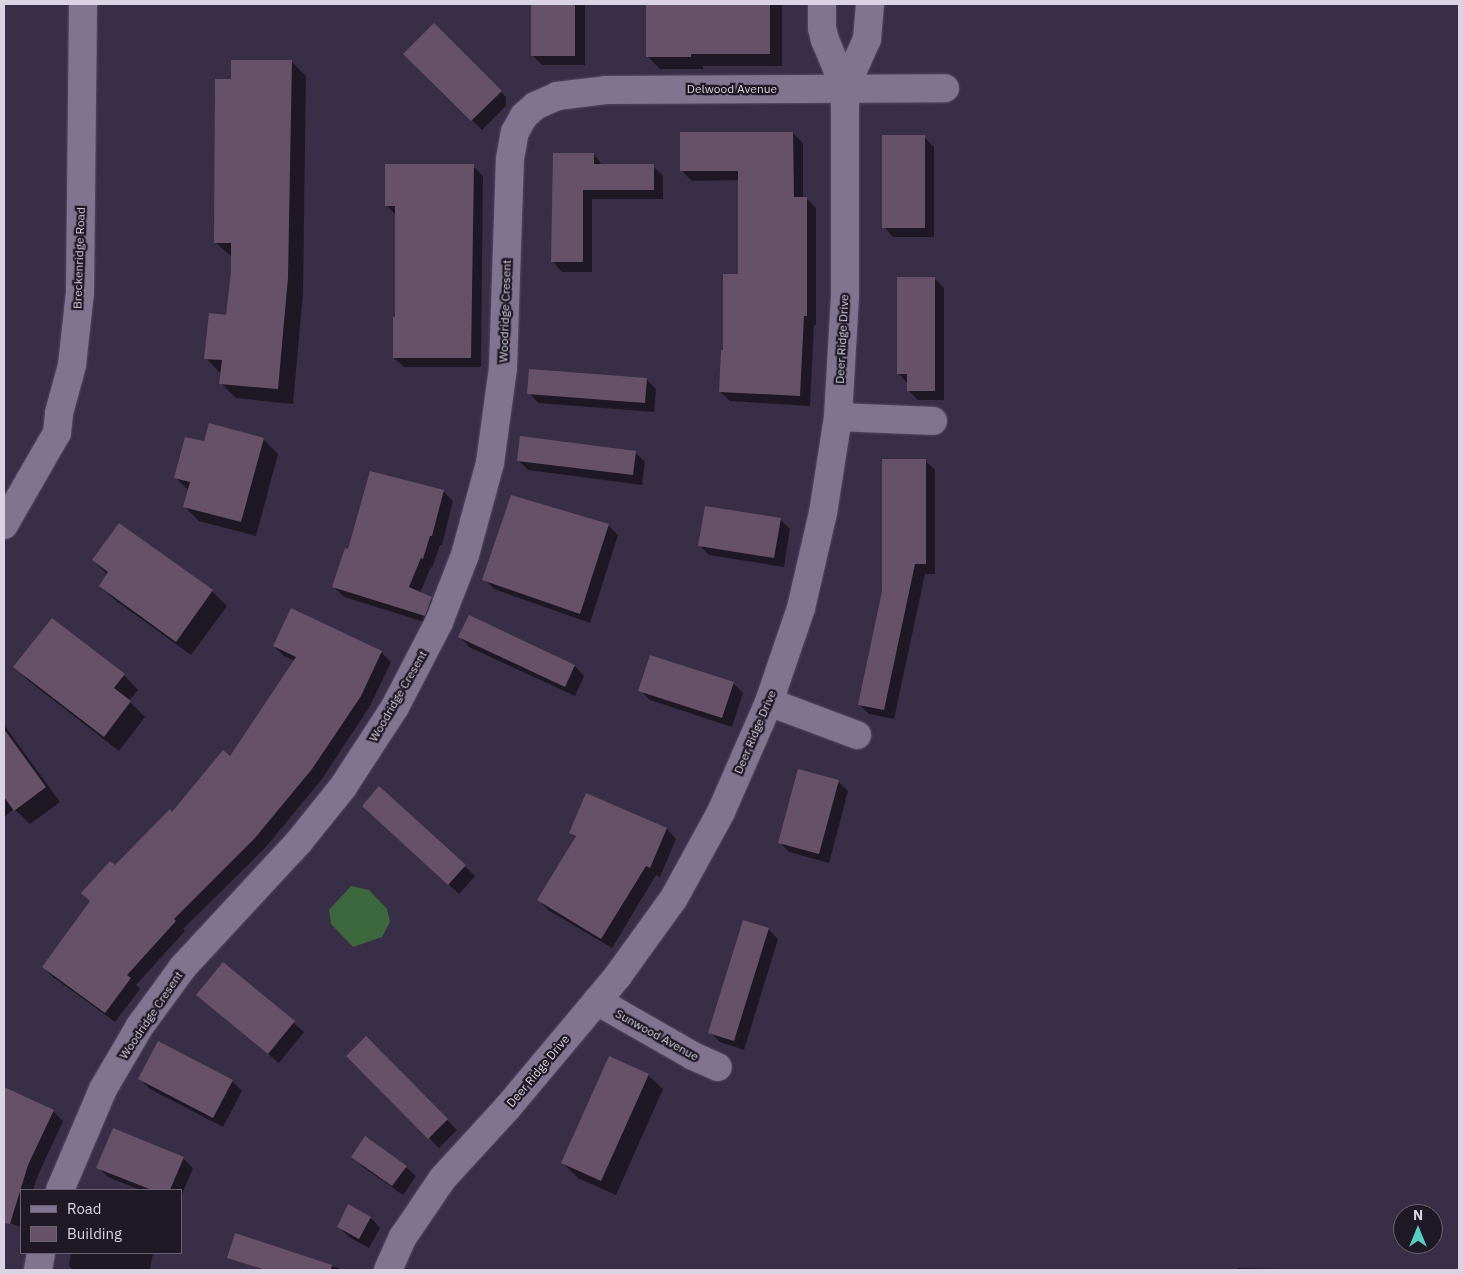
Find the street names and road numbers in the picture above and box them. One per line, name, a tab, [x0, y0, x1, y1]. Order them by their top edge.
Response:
street label: Delwood Avenue	[687, 82, 777, 96]
street label: Breckenridge Road	[70, 207, 88, 309]
street label: Woodridge Cresent	[496, 259, 514, 363]
street label: Deer Ridge Drive	[832, 294, 852, 384]
street label: Woodridge Cresent	[366, 648, 430, 744]
street label: Deer Ridge Drive	[731, 688, 779, 776]
street label: Woodridge Cresent	[116, 968, 186, 1062]
street label: Sunwood Avenue	[613, 1006, 701, 1064]
street label: Deer Ridge Drive	[504, 1032, 572, 1110]

